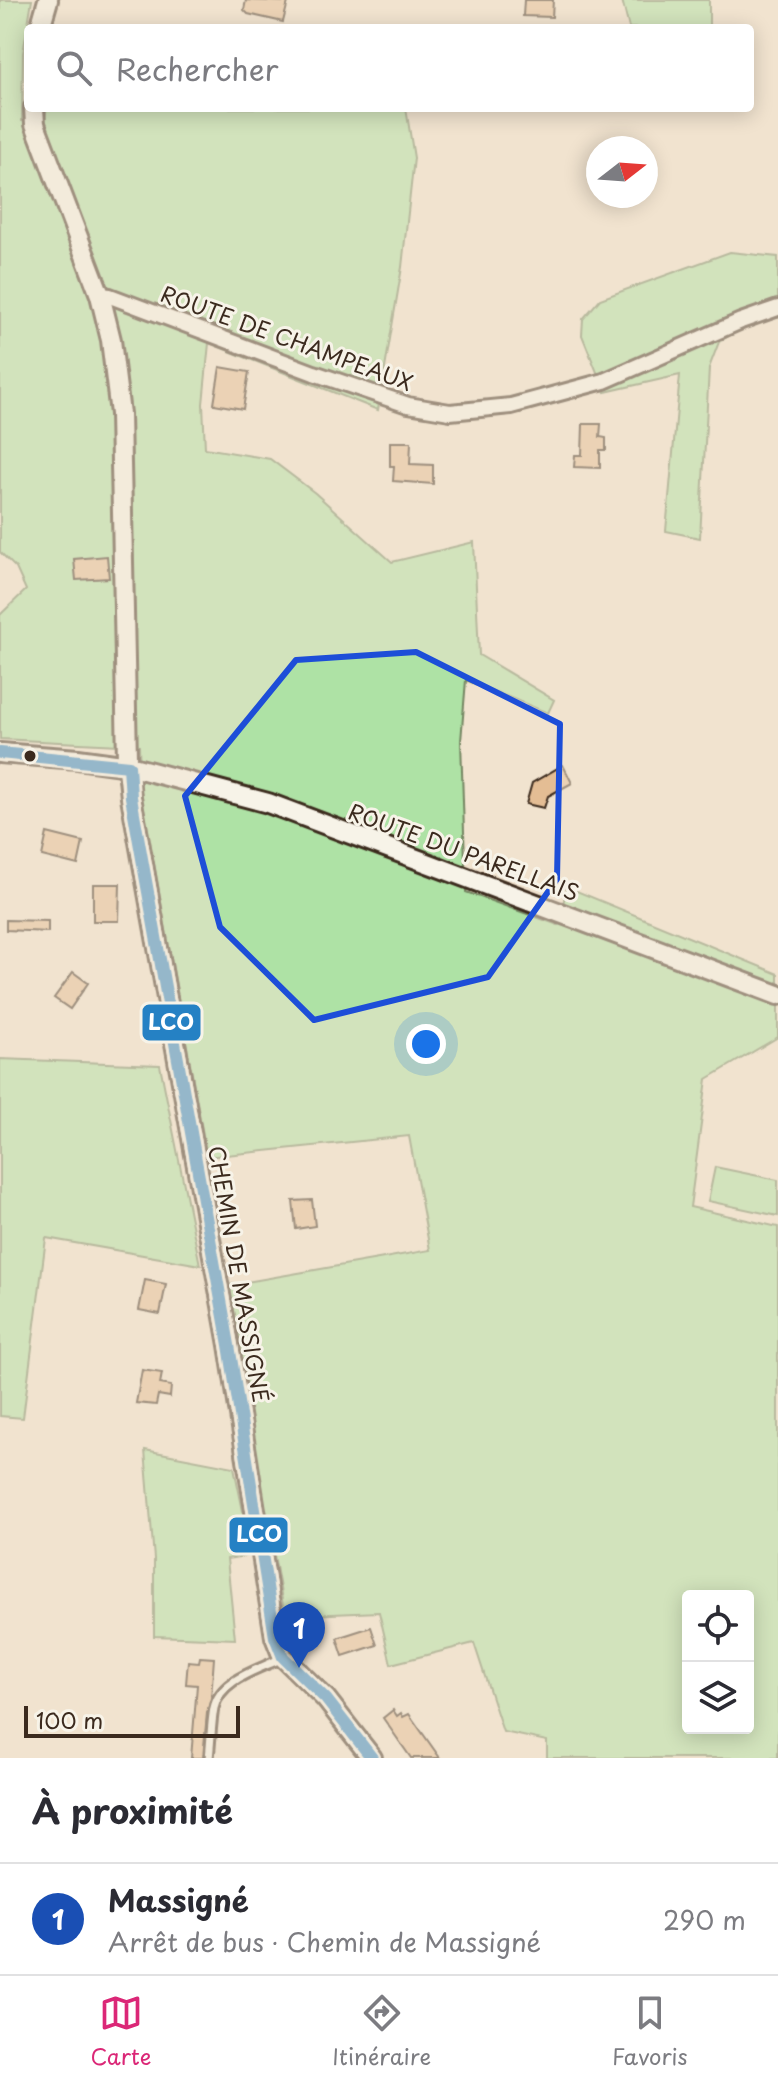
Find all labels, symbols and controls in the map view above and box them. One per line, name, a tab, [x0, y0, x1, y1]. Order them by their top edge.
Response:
search box	[24, 24, 754, 112]
icon: search	[52, 46, 96, 90]
text: Rechercher	[116, 46, 279, 91]
north arrow	[586, 136, 658, 208]
street label: ROUTE DE CHAMPEAUX	[156, 276, 418, 398]
unlabelled marker	[22, 748, 38, 764]
street label: ROUTE DU PARELLAIS	[344, 794, 584, 908]
line badge: LCO	[141, 1003, 202, 1042]
text: LCO	[148, 1004, 194, 1037]
your location	[406, 1024, 446, 1064]
street label: CHEMIN DE MASSIGNÉ	[201, 1143, 279, 1405]
line badge: LCO	[228, 1516, 289, 1554]
text: LCO	[236, 1516, 282, 1549]
map controls	[682, 1590, 754, 1734]
button: locate	[682, 1590, 754, 1662]
pin: 1	[273, 1602, 325, 1668]
button: layers	[682, 1662, 754, 1734]
scale bar	[24, 1702, 240, 1738]
text: 100 m	[36, 1703, 103, 1736]
text: À proximité	[32, 1784, 233, 1836]
text: Massigné	[108, 1877, 249, 1922]
text: 1	[52, 1900, 64, 1939]
text: 290 m	[663, 1900, 746, 1939]
text: Arrêt de bus · Chemin de Massigné	[108, 1922, 541, 1961]
tab: Carte	[90, 1991, 151, 2072]
tab: Itinéraire	[332, 1991, 431, 2072]
tab: Favoris	[612, 1991, 688, 2072]

